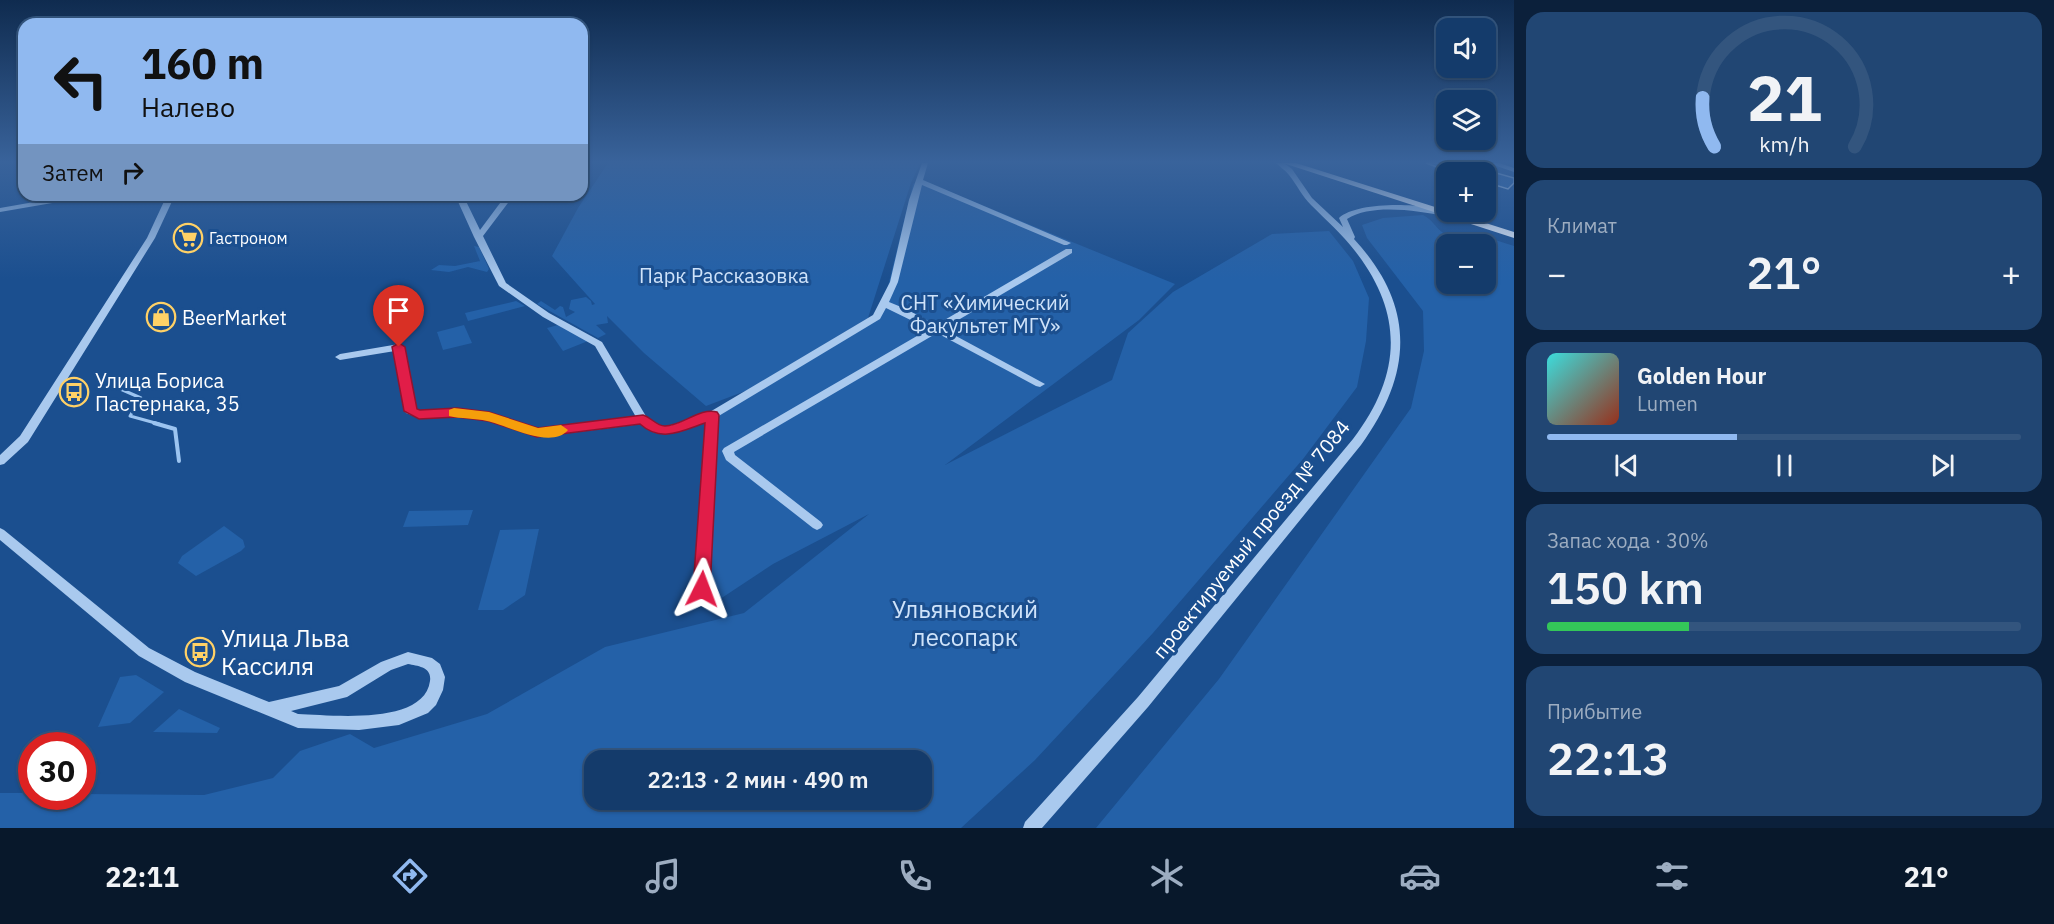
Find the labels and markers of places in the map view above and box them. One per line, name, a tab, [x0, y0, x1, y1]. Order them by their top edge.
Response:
supermarket icon: Гастроном	[172, 222, 204, 254]
place label: Гастроном	[209, 228, 288, 248]
pin	[373, 285, 424, 347]
shop icon: BeerMarket	[145, 301, 177, 333]
place label: BeerMarket	[182, 304, 287, 331]
place label: Улица Бориса Пастернака, 35	[95, 367, 240, 417]
bus stop icon: Улица Бориса Пастернака, 35	[58, 376, 90, 408]
place label: Улица Льва Кассиля	[221, 622, 350, 682]
bus stop icon: Улица Льва Кассиля	[184, 636, 216, 668]

